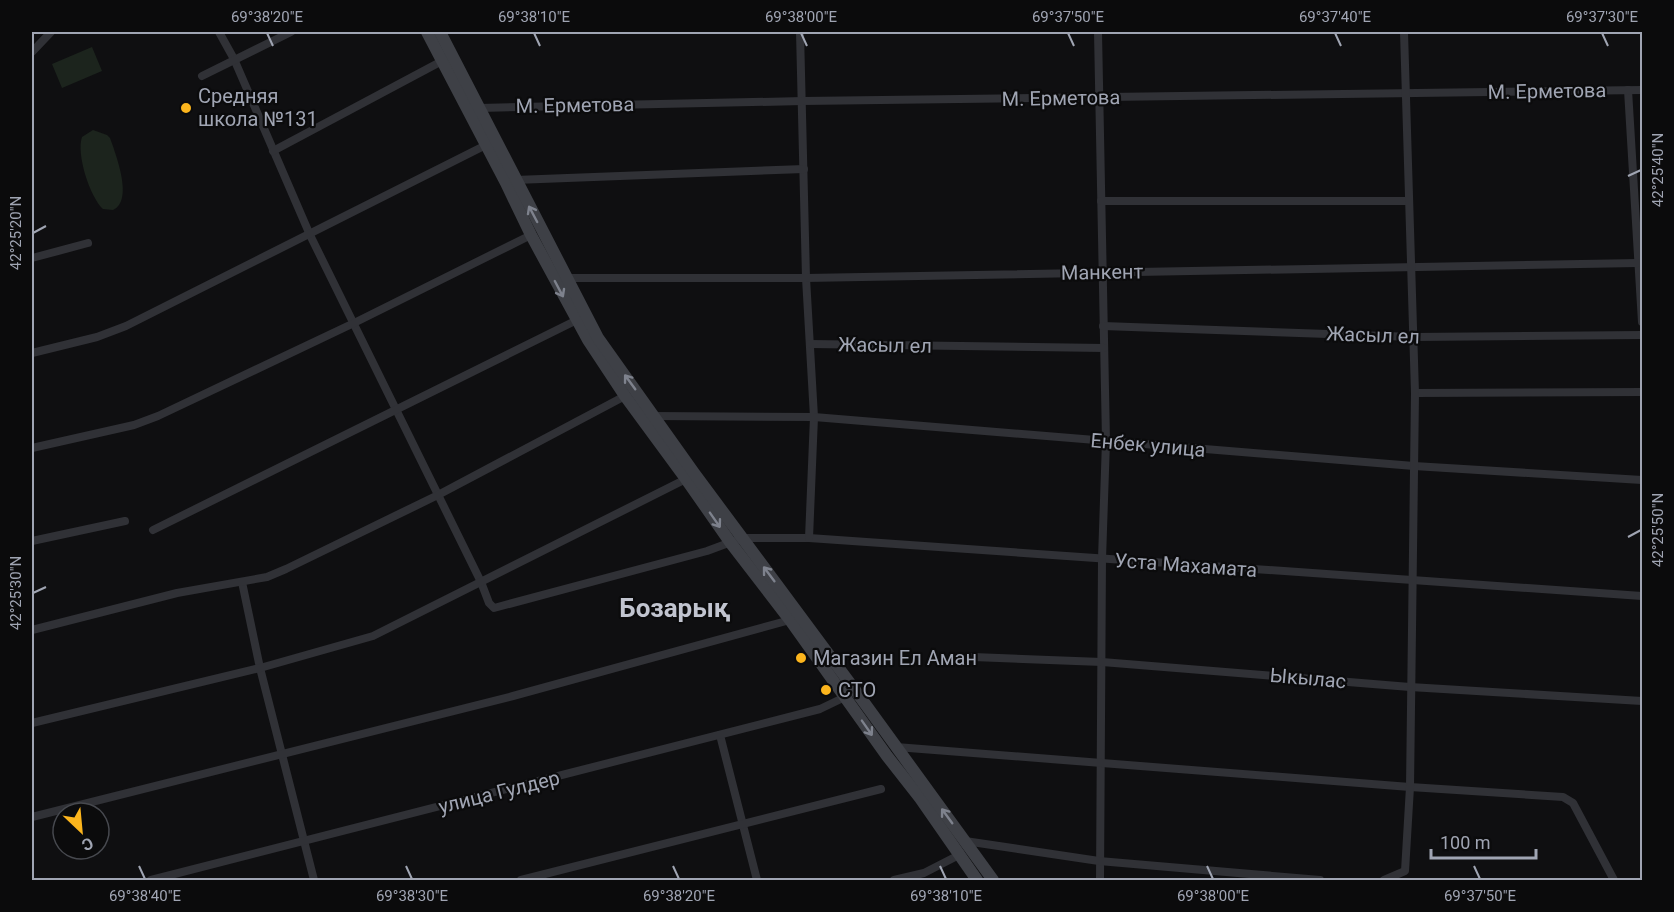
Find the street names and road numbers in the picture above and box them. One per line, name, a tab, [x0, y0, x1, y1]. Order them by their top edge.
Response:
street label: М. Ерметова	[1488, 78, 1606, 104]
street label: М. Ерметова	[1002, 85, 1120, 111]
street label: М. Ерметова	[516, 92, 634, 118]
street label: Манкент	[1061, 259, 1144, 285]
street label: Жасыл ел	[1326, 321, 1420, 349]
street label: Жасыл ел	[838, 332, 932, 358]
street label: Енбек улица	[1090, 428, 1206, 462]
street label: Уста Махамата	[1114, 548, 1258, 582]
street label: Ыкылас	[1269, 663, 1347, 693]
street label: улица Гулдер	[436, 765, 562, 819]

